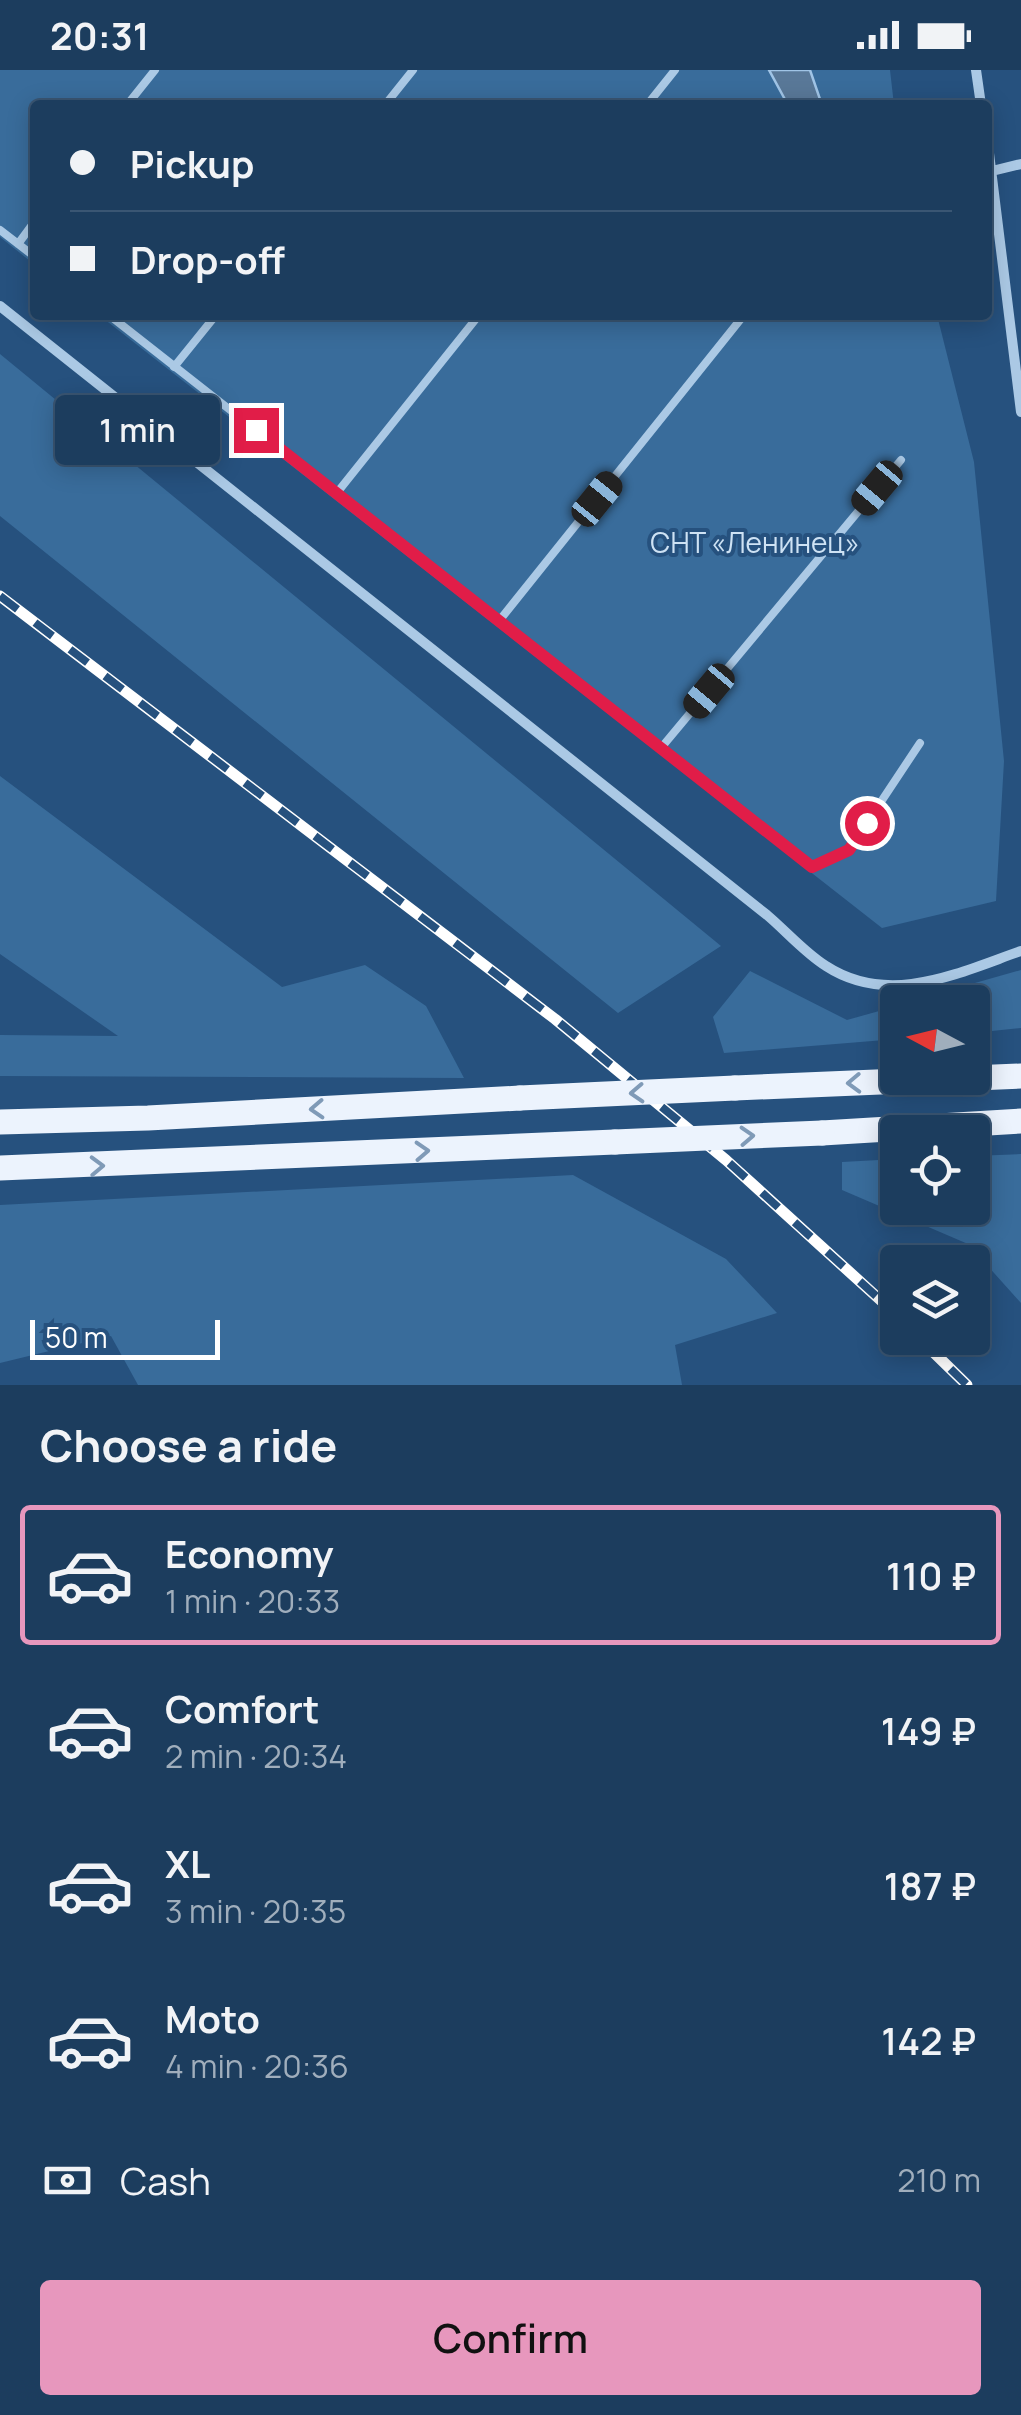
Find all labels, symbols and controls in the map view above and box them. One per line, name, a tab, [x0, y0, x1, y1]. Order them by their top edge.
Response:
text: 20:31	[50, 9, 149, 61]
text: Pickup	[130, 137, 254, 189]
text: Drop-off	[130, 233, 285, 285]
callout: 1 min	[56, 395, 221, 465]
text: 1 min	[99, 408, 176, 452]
route end	[234, 408, 279, 453]
car	[846, 455, 908, 521]
car	[566, 466, 628, 532]
park label: СНТ «Ленинец»	[650, 523, 860, 561]
car	[678, 658, 740, 724]
route start	[845, 801, 890, 846]
north arrow	[880, 985, 990, 1095]
map controls	[880, 985, 990, 1355]
one-way arrow	[845, 1072, 861, 1093]
one-way arrow	[629, 1082, 645, 1103]
one-way arrow	[309, 1098, 325, 1119]
button: locate	[880, 1115, 990, 1225]
one-way arrow	[740, 1126, 756, 1147]
one-way arrow	[415, 1141, 431, 1162]
one-way arrow	[90, 1155, 106, 1176]
button: layers	[880, 1245, 990, 1355]
scale bar	[30, 1315, 220, 1360]
text: 50 m	[45, 1318, 108, 1356]
text: Choose a ride	[40, 1414, 337, 1476]
text: Economy	[165, 1527, 334, 1579]
icon: car	[45, 1530, 135, 1620]
text: 110 ₽	[886, 1549, 976, 1601]
text: 1 min · 20:33	[165, 1579, 340, 1623]
text: Comfort	[165, 1682, 319, 1734]
icon: car	[45, 1685, 135, 1775]
text: 149 ₽	[881, 1704, 976, 1756]
text: 2 min · 20:34	[165, 1734, 347, 1778]
text: XL	[165, 1837, 210, 1889]
icon: car	[45, 1840, 135, 1930]
text: 187 ₽	[884, 1859, 976, 1911]
text: 3 min · 20:35	[165, 1889, 346, 1933]
text: Moto	[165, 1992, 260, 2044]
icon: car	[45, 1995, 135, 2085]
text: 142 ₽	[881, 2014, 976, 2066]
text: 4 min · 20:36	[165, 2044, 349, 2088]
icon: cash	[40, 2153, 95, 2208]
text: Cash	[120, 2154, 211, 2206]
text: 210 m	[897, 2158, 981, 2202]
button: Confirm	[40, 2280, 981, 2395]

